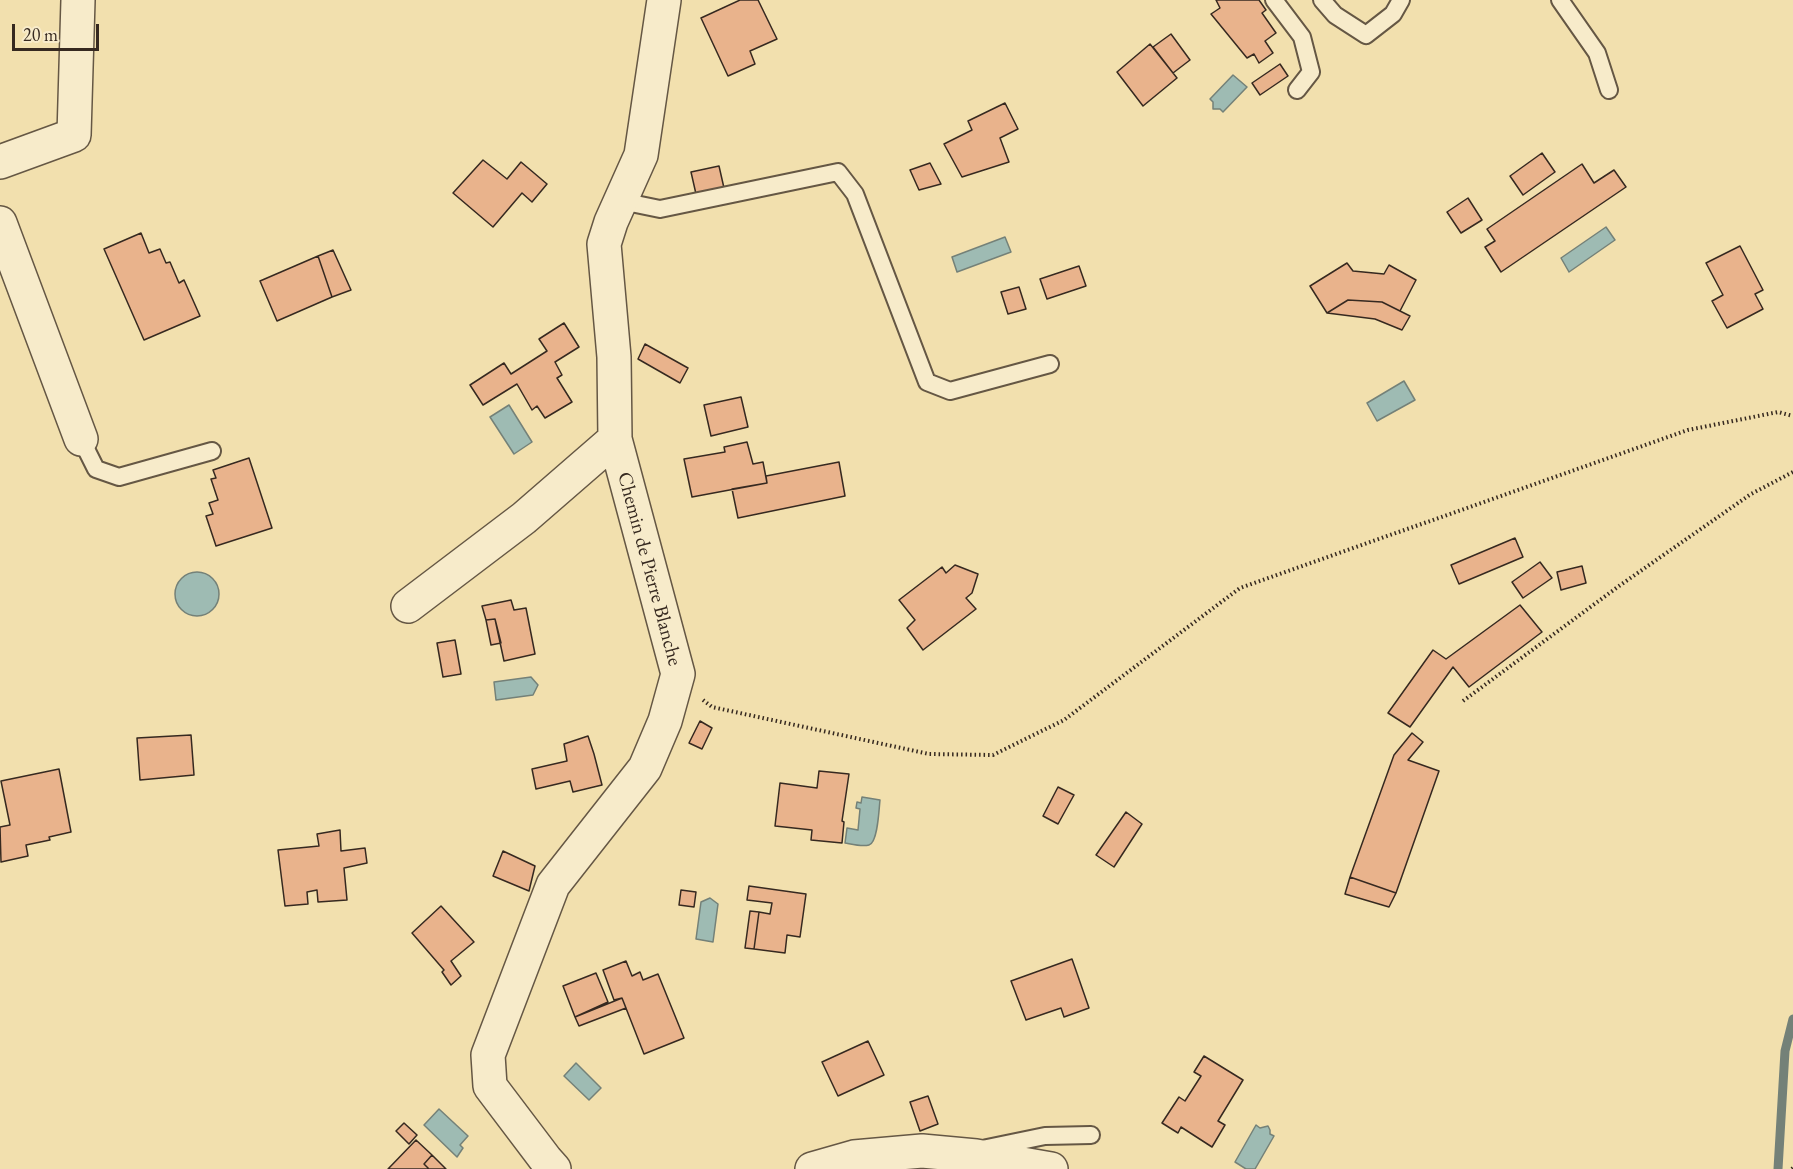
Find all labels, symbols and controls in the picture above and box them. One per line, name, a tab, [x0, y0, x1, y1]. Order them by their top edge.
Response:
scale bar	[15, 12, 102, 50]
text: 20 m	[23, 23, 58, 46]
street label: Chemin de Pierre Blanche	[612, 470, 686, 668]

